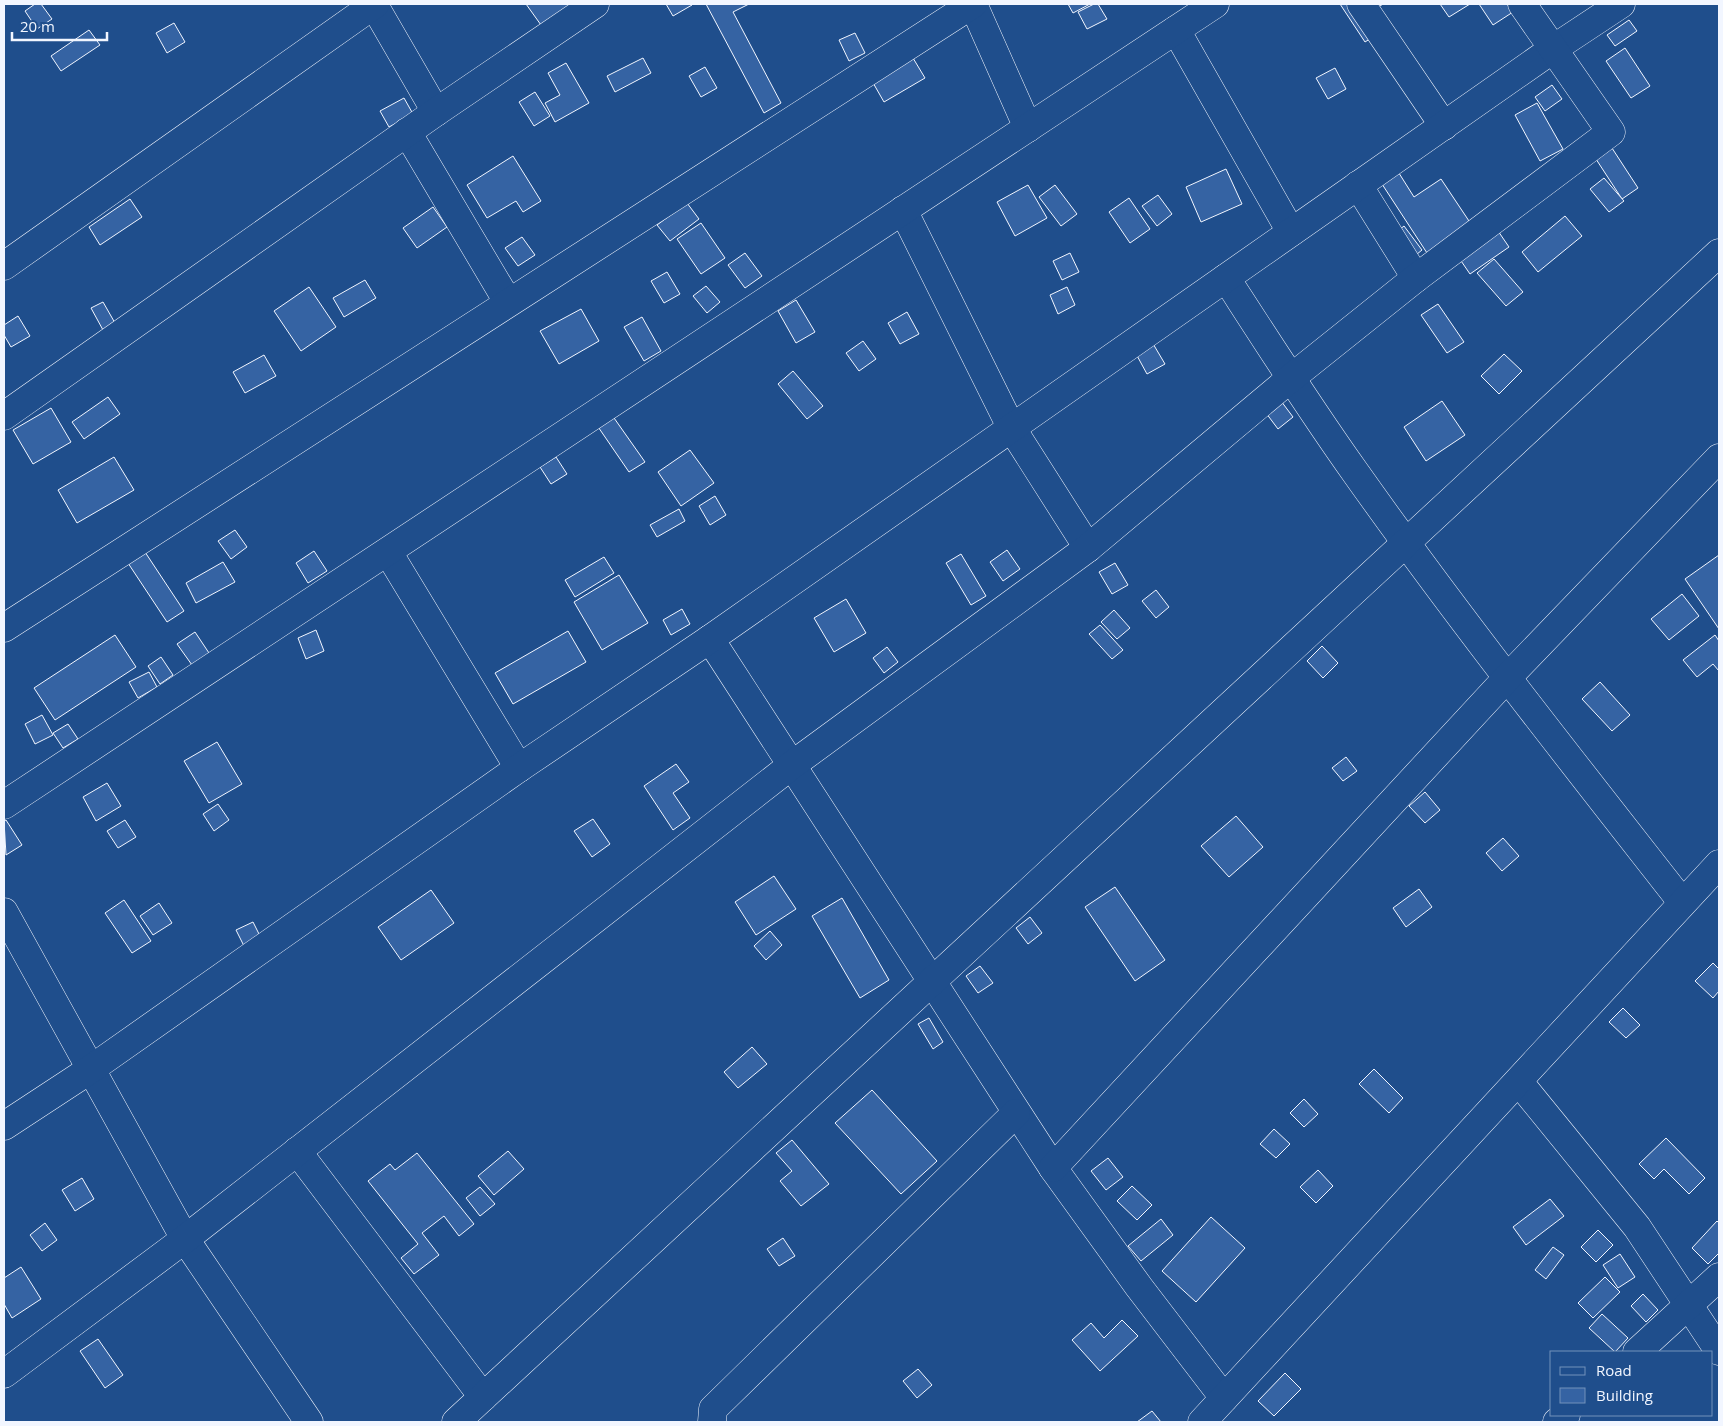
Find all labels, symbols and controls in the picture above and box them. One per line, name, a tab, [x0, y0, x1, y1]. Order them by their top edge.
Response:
scale bar	[12, 10, 108, 42]
text: 20 m	[20, 16, 55, 36]
legend	[1550, 1351, 1713, 1416]
text: Road	[1596, 1360, 1632, 1380]
text: Building	[1596, 1385, 1653, 1405]

